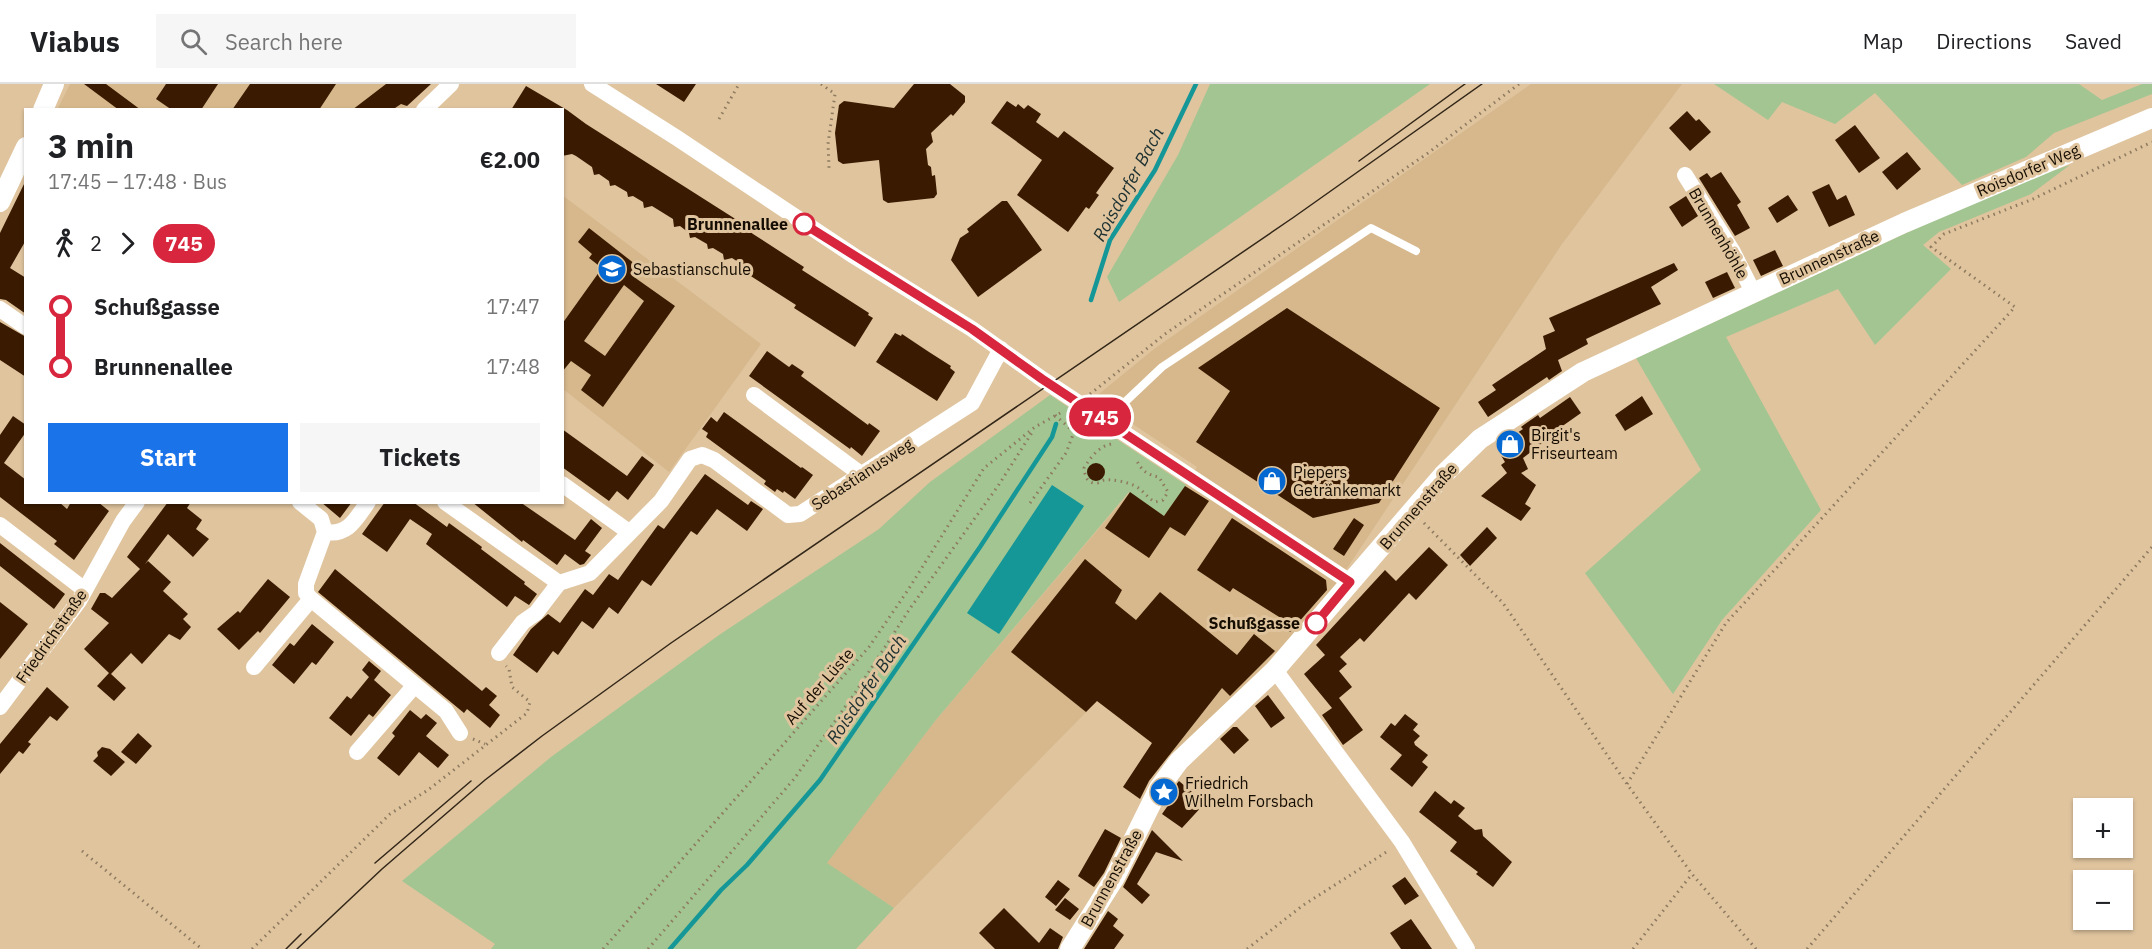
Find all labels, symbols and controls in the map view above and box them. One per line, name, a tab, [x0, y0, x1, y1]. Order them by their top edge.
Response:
search box	[156, 14, 576, 68]
text: Viabus	[30, 23, 120, 60]
icon: search	[177, 25, 210, 58]
text: Search here	[225, 27, 343, 56]
text: Map	[1863, 27, 1903, 55]
text: Directions	[1936, 27, 2032, 55]
text: Saved	[2065, 27, 2122, 55]
water label: Roisdorfer Bach	[1087, 123, 1169, 245]
text: 3 min	[48, 124, 134, 167]
street label: Roisdorfer Weg	[1974, 139, 2083, 201]
text: €2.00	[480, 145, 540, 174]
text: 17:45 – 17:48 · Bus	[48, 168, 227, 195]
street label: Brunnenhöhle	[1685, 184, 1753, 282]
marker: Brunnenallee	[793, 213, 815, 235]
place label: Brunnenallee	[687, 214, 788, 234]
street label: Brunnenstraße	[1776, 225, 1882, 289]
icon: walk	[48, 227, 81, 260]
icon: forward	[111, 227, 144, 260]
text: 745	[165, 229, 203, 257]
text: 2	[90, 230, 102, 257]
school or university icon: Sebastianschule	[596, 253, 628, 285]
place label: Sebastianschule	[633, 259, 751, 279]
text: Schußgasse	[94, 292, 220, 321]
text: 17:47	[486, 293, 540, 320]
text: Brunnenallee	[94, 352, 233, 381]
text: 17:48	[486, 353, 540, 380]
line badge: 745	[1066, 398, 1134, 436]
text: 745	[1081, 403, 1119, 431]
button: Start	[48, 423, 288, 492]
button: Tickets	[300, 423, 540, 492]
place label: Birgit's Friseurteam	[1531, 425, 1618, 463]
shop icon: Birgit's Friseurteam	[1494, 428, 1526, 460]
street label: Sebastianusweg	[807, 433, 917, 514]
street label: Brunnenstraße	[1375, 458, 1461, 553]
place label: Piepers Getränkemarkt	[1293, 462, 1401, 500]
shop icon: Piepers Getränkemarkt	[1256, 465, 1288, 497]
street label: Friedrichstraße	[11, 585, 91, 687]
marker: Schußgasse	[1305, 612, 1327, 634]
place label: Schußgasse	[1209, 613, 1300, 633]
water label: Roisdorfer Bach	[821, 630, 911, 748]
street label: Auf der Lüste	[780, 643, 858, 728]
place label: Friedrich Wilhelm Forsbach	[1185, 773, 1314, 811]
place icon: Friedrich Wilhelm Forsbach	[1148, 776, 1180, 808]
map controls	[2073, 798, 2133, 930]
button: +	[2073, 798, 2133, 858]
street label: Brunnenstraße	[1076, 826, 1146, 930]
button: −	[2073, 870, 2133, 930]

